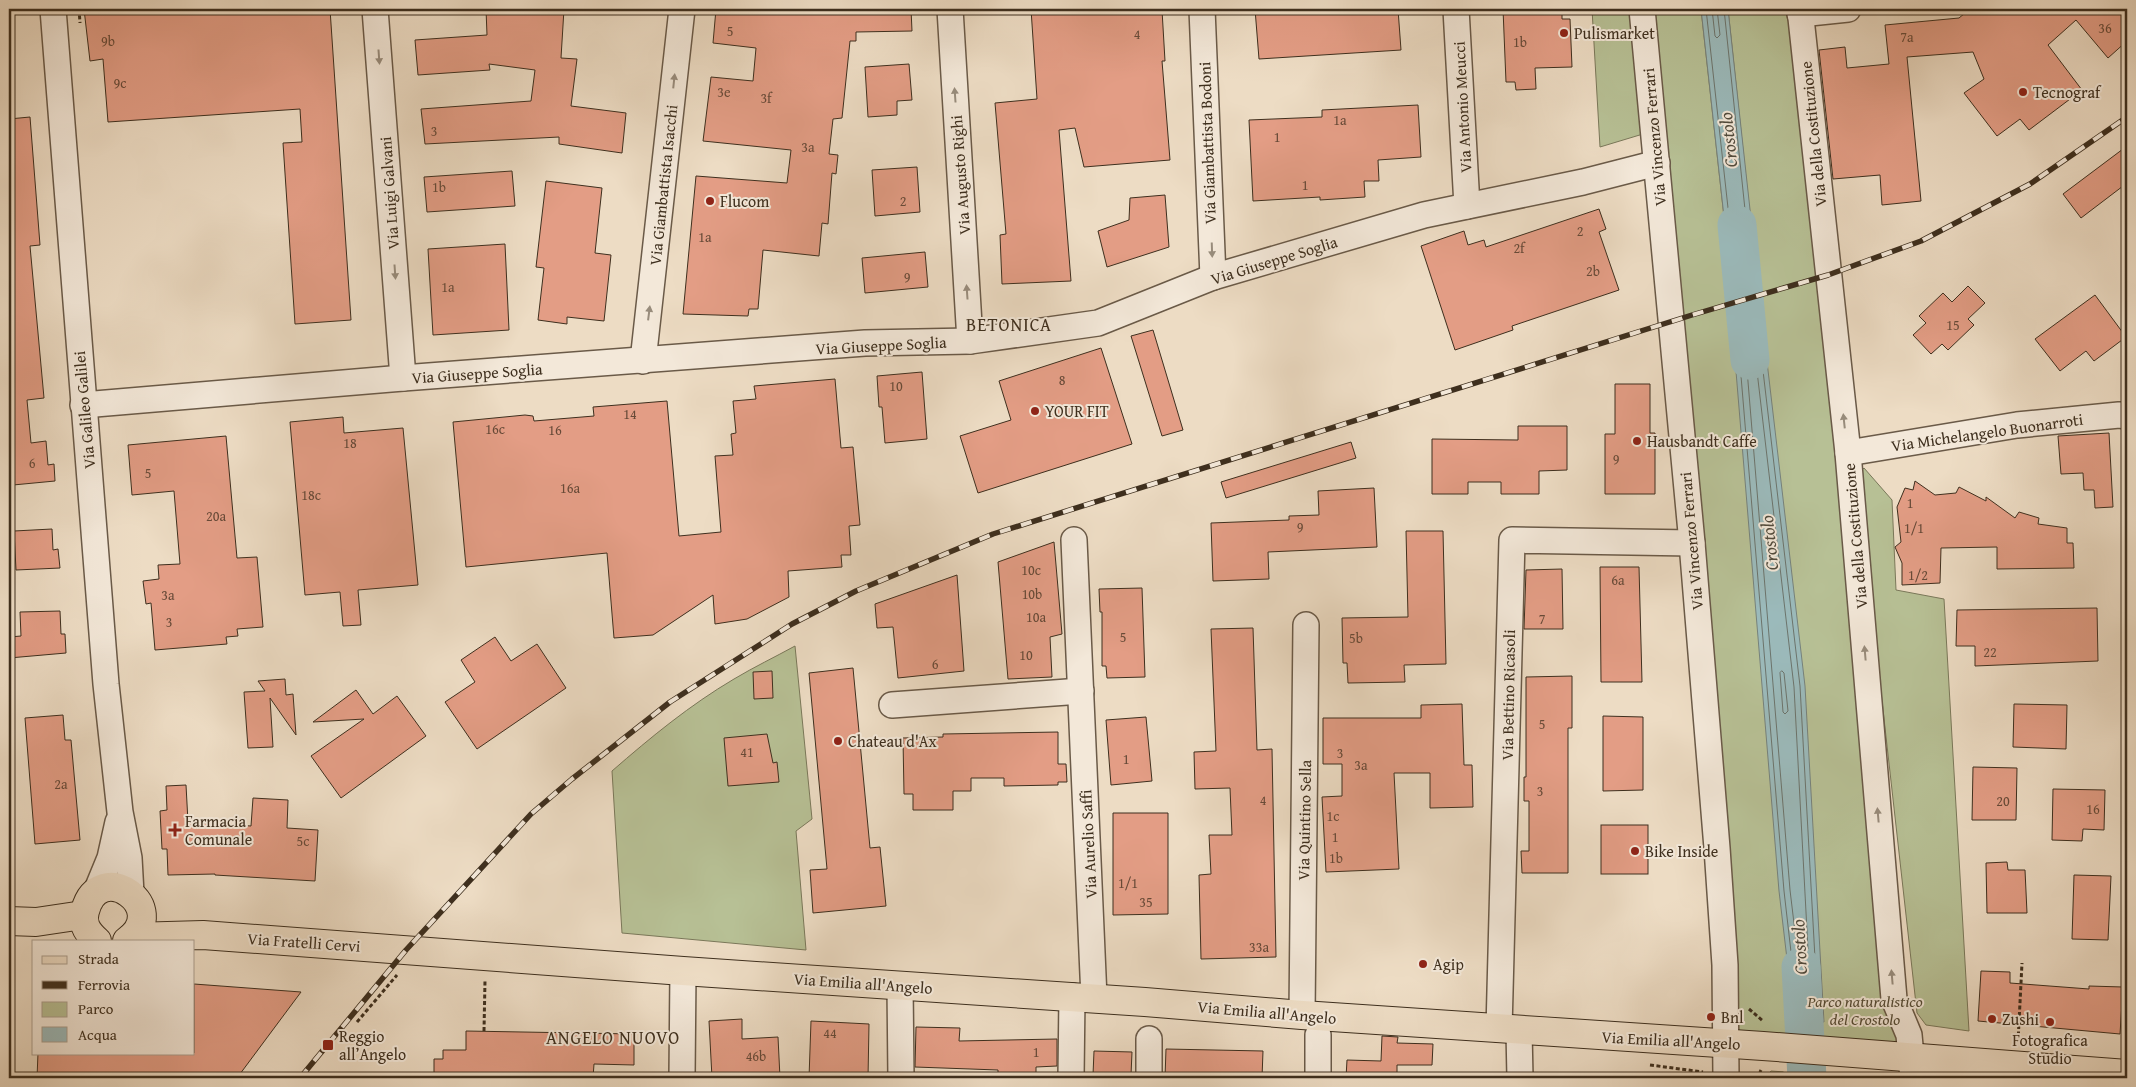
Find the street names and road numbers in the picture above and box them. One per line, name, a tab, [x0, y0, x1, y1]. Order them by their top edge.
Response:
street label: Via Antonio Meucci	[1447, 40, 1477, 173]
street label: Via della Costituzione	[1793, 60, 1833, 208]
street label: Via Giambattista Bodoni	[1192, 61, 1222, 225]
street label: Via Vincenzo Ferrari	[1636, 66, 1672, 207]
street label: Via Giambattista Isacchi	[643, 103, 683, 267]
street label: Via Augusto Righi	[944, 114, 976, 236]
street label: Via Luigi Galvani	[373, 135, 405, 250]
street label: Via Giuseppe Soglia	[1208, 229, 1341, 291]
street label: Via Giuseppe Soglia	[815, 330, 948, 360]
street label: Via Galileo Galilei	[67, 350, 101, 470]
street label: Via Giuseppe Soglia	[411, 356, 544, 390]
street label: Via Michelangelo Buonarroti	[1890, 407, 2085, 457]
street label: Via della Costituzione	[1837, 462, 1873, 610]
street label: Via Vincenzo Ferrari	[1673, 470, 1709, 611]
street label: Via Bettino Ricasoli	[1495, 629, 1521, 761]
street label: Via Quintino Sella	[1291, 759, 1317, 880]
street label: Via Aurelio Saffi	[1073, 789, 1103, 899]
street label: Via Fratelli Cervi	[247, 926, 362, 958]
street label: Via Emilia all'Angelo	[793, 966, 933, 1000]
street label: Via Emilia all'Angelo	[1197, 994, 1337, 1030]
street label: Via Emilia all'Angelo	[1601, 1024, 1741, 1056]

